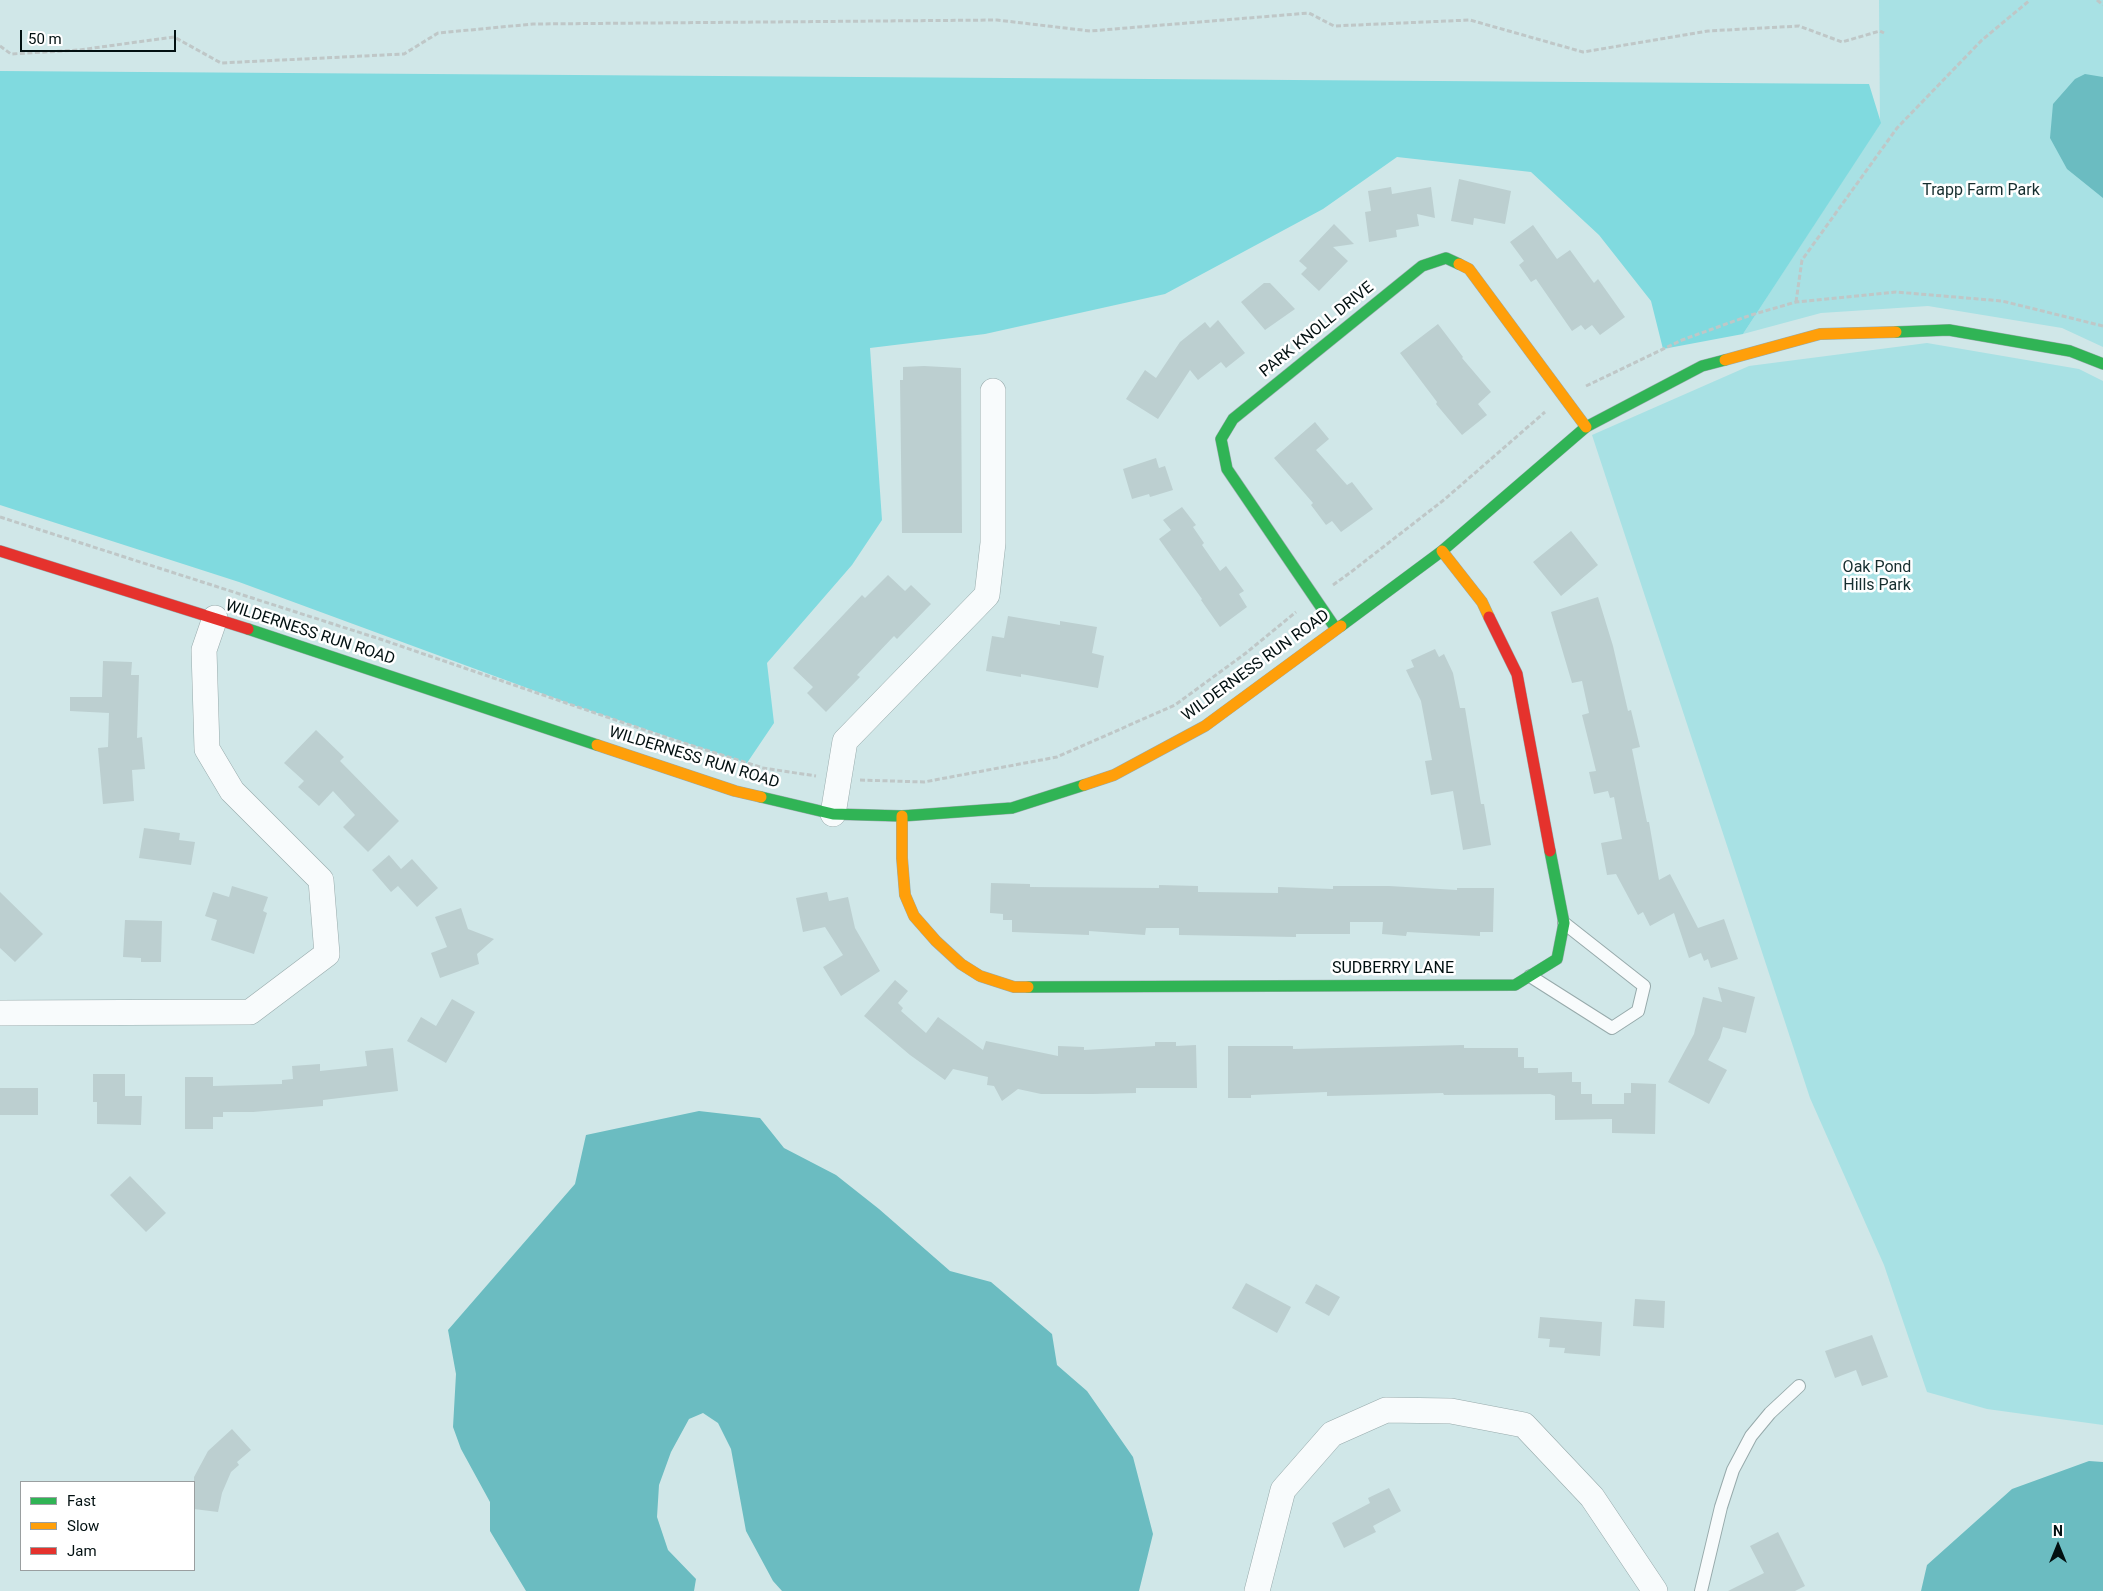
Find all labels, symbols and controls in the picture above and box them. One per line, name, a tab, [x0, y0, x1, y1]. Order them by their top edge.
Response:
scale bar	[22, 20, 179, 52]
text: 50 m	[28, 30, 62, 48]
park label: Trapp Farm Park	[1922, 181, 2040, 201]
street label: PARK KNOLL DRIVE	[1256, 278, 1378, 382]
park label: Oak Pond Hills Park	[1843, 558, 1911, 596]
street label: WILDERNESS RUN ROAD	[223, 596, 397, 670]
street label: WILDERNESS RUN ROAD	[1179, 606, 1333, 726]
street label: WILDERNESS RUN ROAD	[606, 723, 782, 793]
street label: SUDBERRY LANE	[1332, 959, 1454, 979]
legend	[20, 1481, 195, 1571]
text: Fast	[67, 1492, 96, 1510]
text: Slow	[67, 1517, 99, 1535]
north arrow	[2033, 1521, 2083, 1571]
text: N	[2053, 1523, 2063, 1539]
text: Jam	[67, 1542, 97, 1560]

